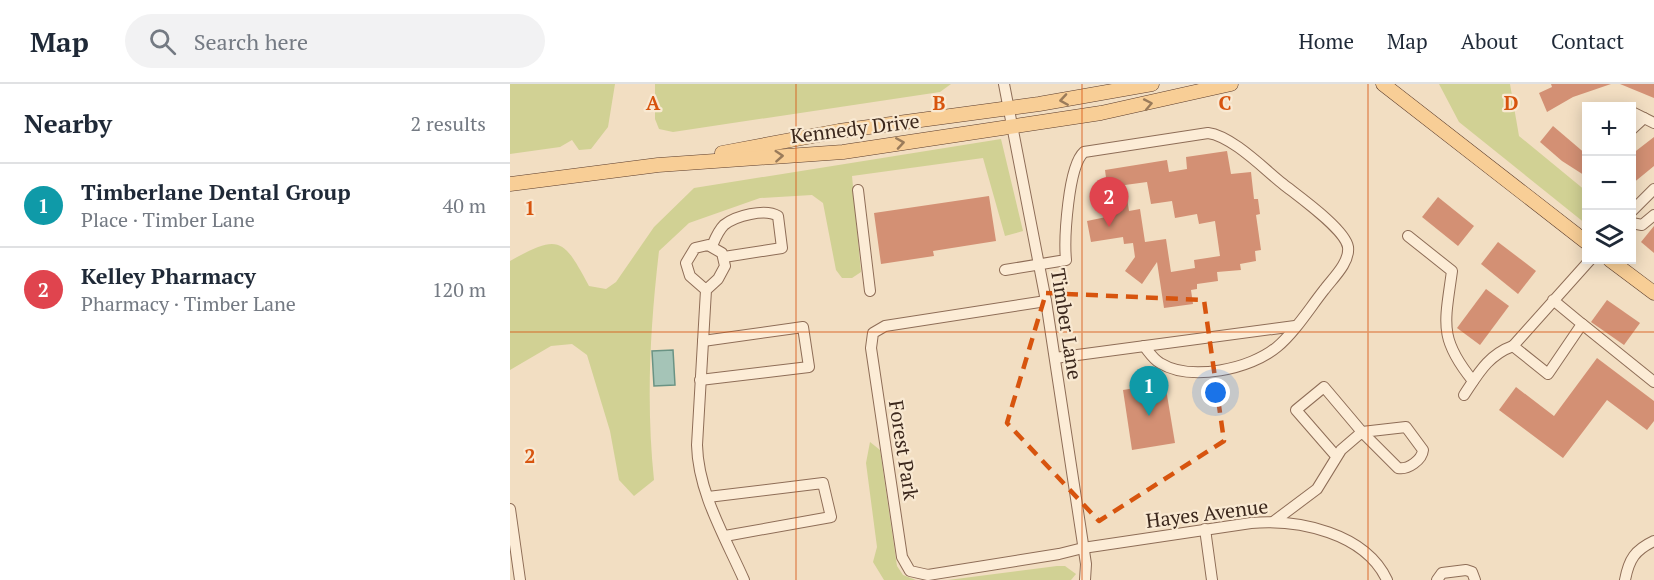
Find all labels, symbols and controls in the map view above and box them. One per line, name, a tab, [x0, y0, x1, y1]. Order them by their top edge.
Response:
search box	[125, 14, 545, 68]
text: Map	[30, 23, 89, 60]
icon: search	[146, 25, 179, 58]
text: Search here	[194, 27, 308, 56]
text: Home	[1298, 27, 1354, 55]
text: Map	[1387, 27, 1428, 55]
text: About	[1461, 27, 1518, 55]
text: Contact	[1551, 27, 1624, 55]
text: A	[646, 89, 661, 116]
text: B	[933, 89, 946, 116]
text: C	[1218, 89, 1232, 116]
text: D	[1504, 89, 1518, 116]
one-way arrow	[1059, 94, 1069, 106]
one-way arrow	[1142, 98, 1152, 111]
map controls	[1582, 102, 1636, 264]
button: +	[1582, 102, 1636, 156]
text: Nearby	[24, 106, 112, 140]
street label: Kennedy Drive	[789, 107, 921, 149]
text: 2 results	[411, 110, 486, 137]
one-way arrow	[896, 137, 905, 149]
one-way arrow	[775, 150, 784, 163]
button: −	[1582, 156, 1636, 210]
text: Timberlane Dental Group	[81, 177, 351, 206]
pin: 2	[1090, 178, 1128, 227]
text: 1	[38, 192, 49, 219]
text: 40 m	[443, 192, 486, 219]
text: 1	[524, 194, 536, 221]
text: Place · Timber Lane	[81, 206, 255, 233]
button: layers	[1582, 210, 1636, 264]
text: Kelley Pharmacy	[81, 261, 256, 290]
street label: Timber Lane	[1045, 266, 1089, 382]
text: 2	[38, 276, 49, 303]
text: 120 m	[432, 276, 486, 303]
text: Pharmacy · Timber Lane	[81, 290, 296, 317]
pin: 1	[1130, 366, 1168, 416]
your location	[1201, 378, 1230, 407]
street label: Forest Park	[883, 398, 925, 502]
text: 2	[524, 442, 536, 469]
street label: Hayes Avenue	[1144, 492, 1270, 534]

